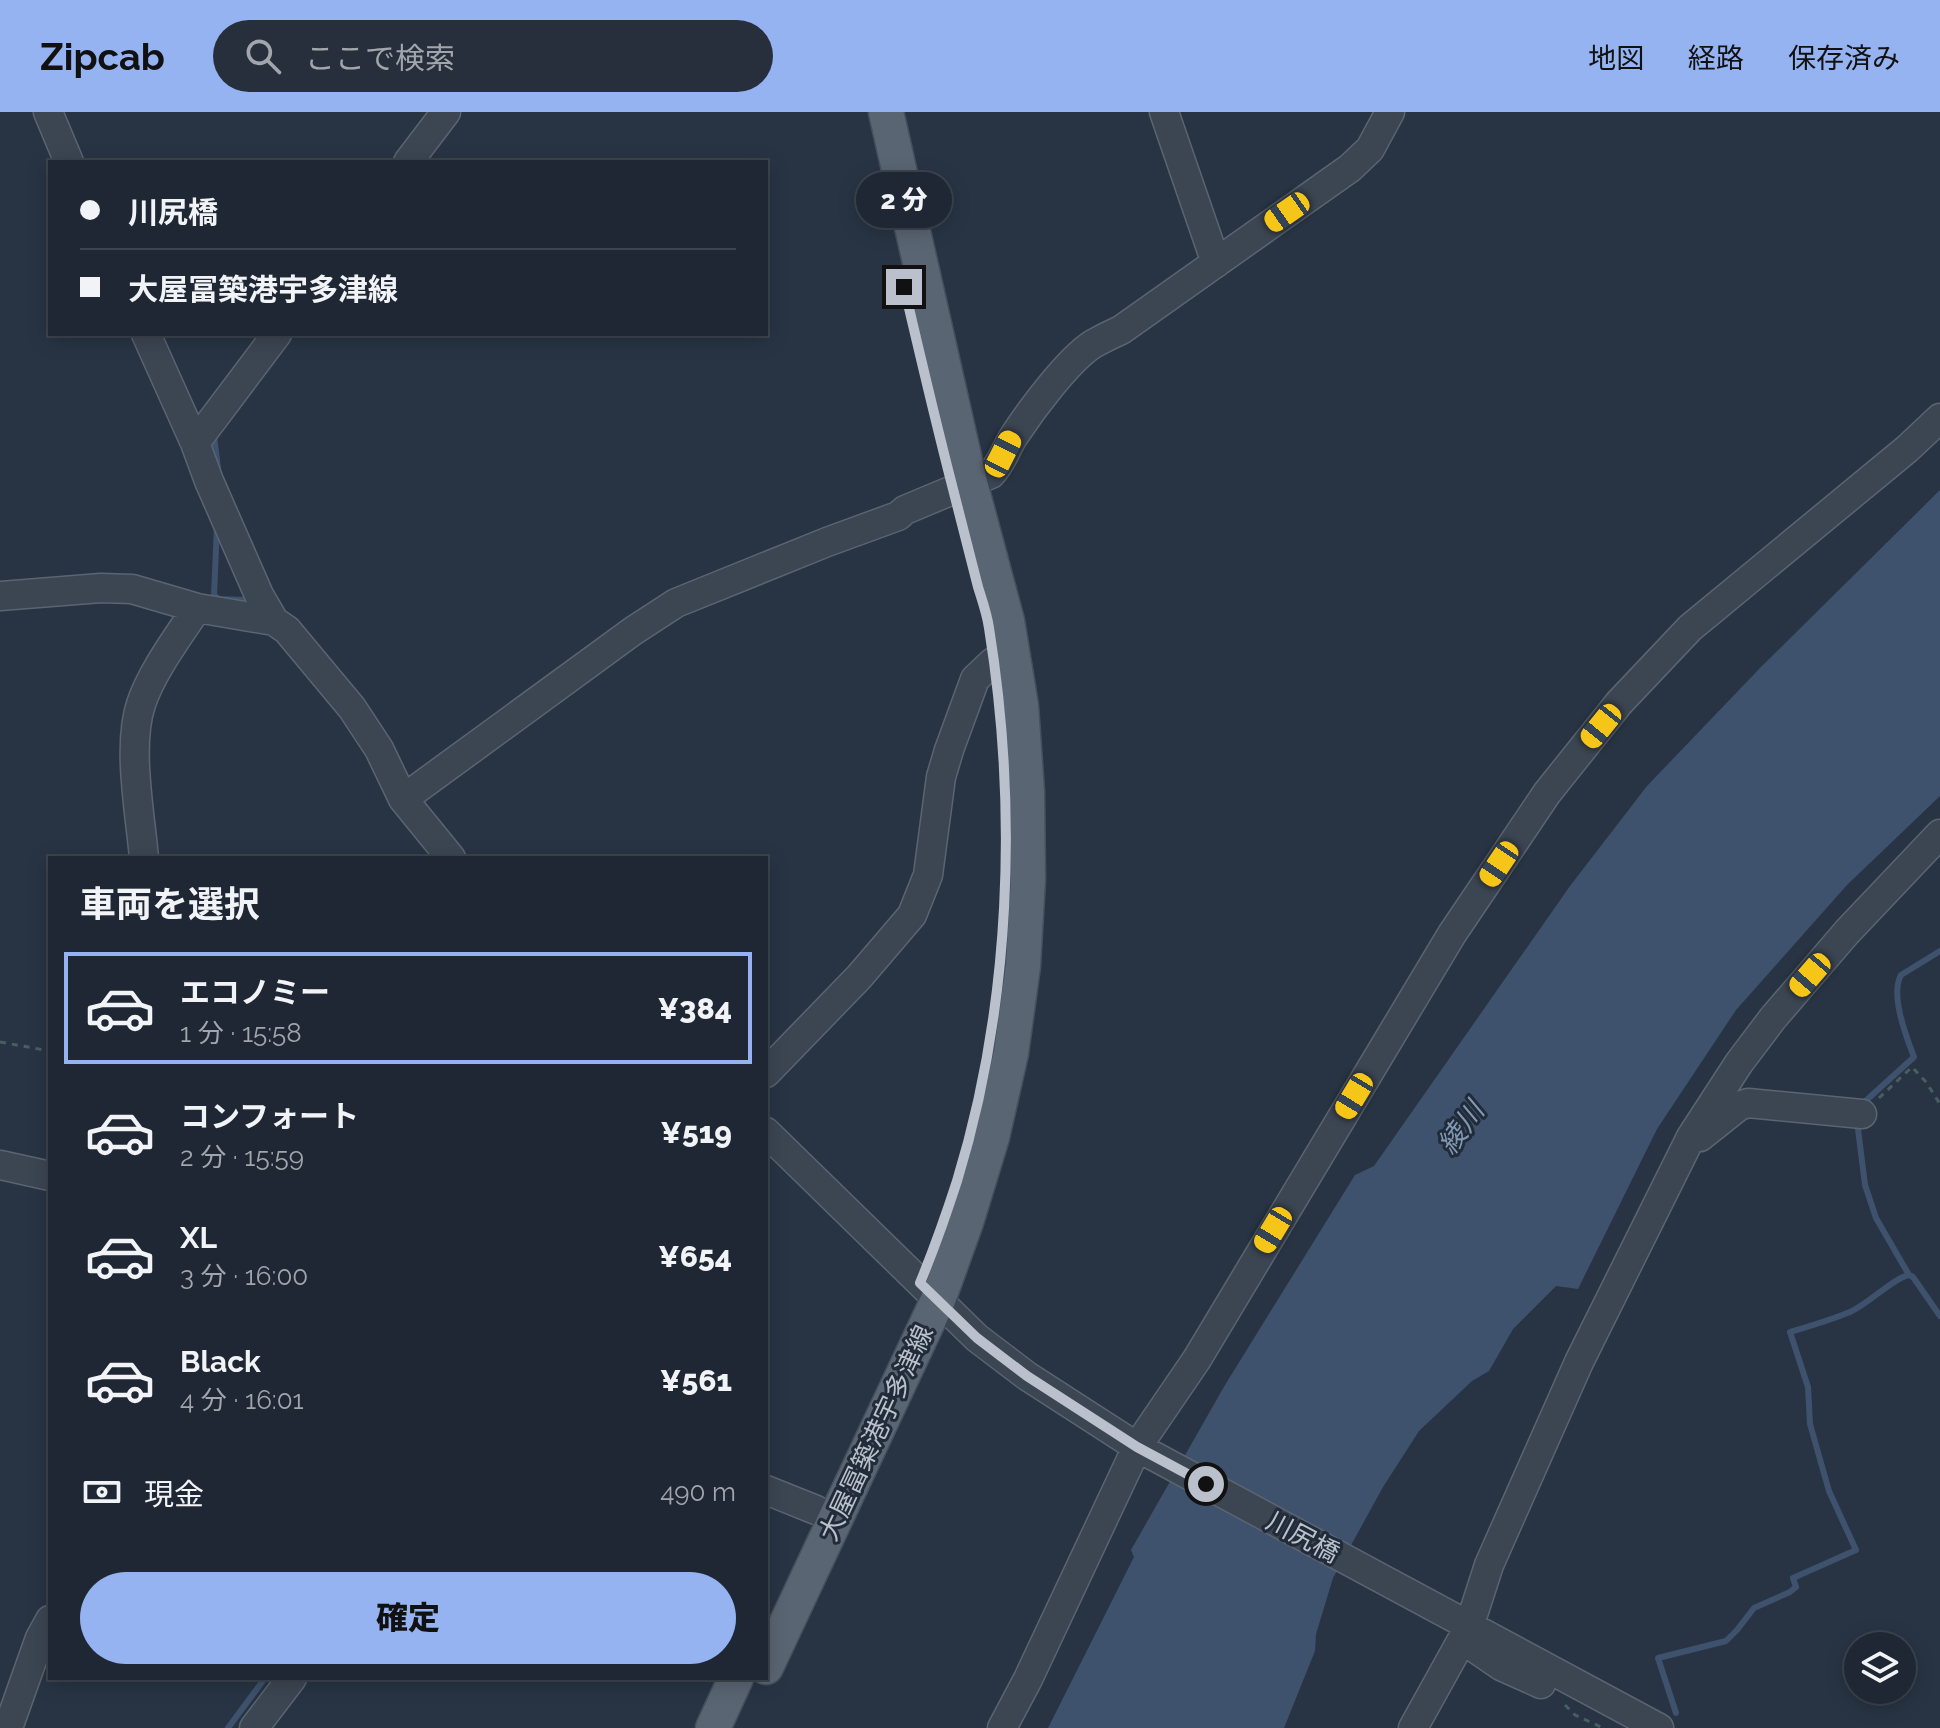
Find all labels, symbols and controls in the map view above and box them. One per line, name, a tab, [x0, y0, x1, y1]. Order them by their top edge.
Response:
search box	[213, 20, 773, 92]
text: Zipcab	[40, 34, 165, 79]
icon: search	[241, 34, 285, 78]
text: ここで検索	[305, 41, 455, 76]
text: 地図	[1588, 42, 1644, 75]
text: 経路	[1688, 42, 1744, 75]
text: 保存済み	[1788, 42, 1900, 75]
callout: 2 分	[856, 171, 952, 227]
text: 2 分	[880, 185, 928, 215]
car	[1260, 188, 1314, 236]
text: 川尻橋	[128, 195, 218, 230]
route end	[886, 269, 922, 305]
text: 大屋冨築港宇多津線	[128, 272, 398, 307]
car	[981, 427, 1025, 481]
car	[1577, 700, 1625, 752]
car	[1476, 837, 1522, 891]
text: 車両を選択	[80, 883, 260, 925]
car	[1785, 949, 1835, 1001]
icon: car	[84, 972, 156, 1044]
text: エコノミー	[180, 975, 330, 1010]
text: ¥384	[658, 991, 732, 1026]
text: 1 分 · 15:58	[180, 1018, 302, 1048]
car	[1331, 1069, 1377, 1123]
water label: 綾川	[1431, 1093, 1493, 1160]
icon: car	[84, 1096, 156, 1168]
text: コンフォート	[180, 1099, 359, 1134]
text: ¥519	[660, 1115, 732, 1150]
text: 2 分 · 15:59	[180, 1142, 304, 1172]
car	[1250, 1203, 1296, 1257]
icon: car	[84, 1220, 156, 1292]
text: XL	[180, 1220, 217, 1255]
text: ¥654	[658, 1239, 732, 1274]
text: 3 分 · 16:00	[180, 1261, 308, 1291]
street label: 大屋冨築港宇多津線	[813, 1321, 939, 1545]
icon: car	[84, 1344, 156, 1416]
text: Black	[180, 1344, 261, 1379]
text: ¥561	[660, 1363, 732, 1398]
text: 4 分 · 16:01	[180, 1385, 304, 1415]
route start	[1188, 1466, 1224, 1502]
icon: cash	[80, 1470, 124, 1514]
text: 現金	[144, 1477, 204, 1512]
text: 490 m	[660, 1477, 736, 1507]
street label: 川尻橋	[1262, 1505, 1344, 1569]
button: 確定	[80, 1572, 736, 1664]
map controls	[1844, 1632, 1916, 1704]
button: layers	[1844, 1632, 1916, 1704]

